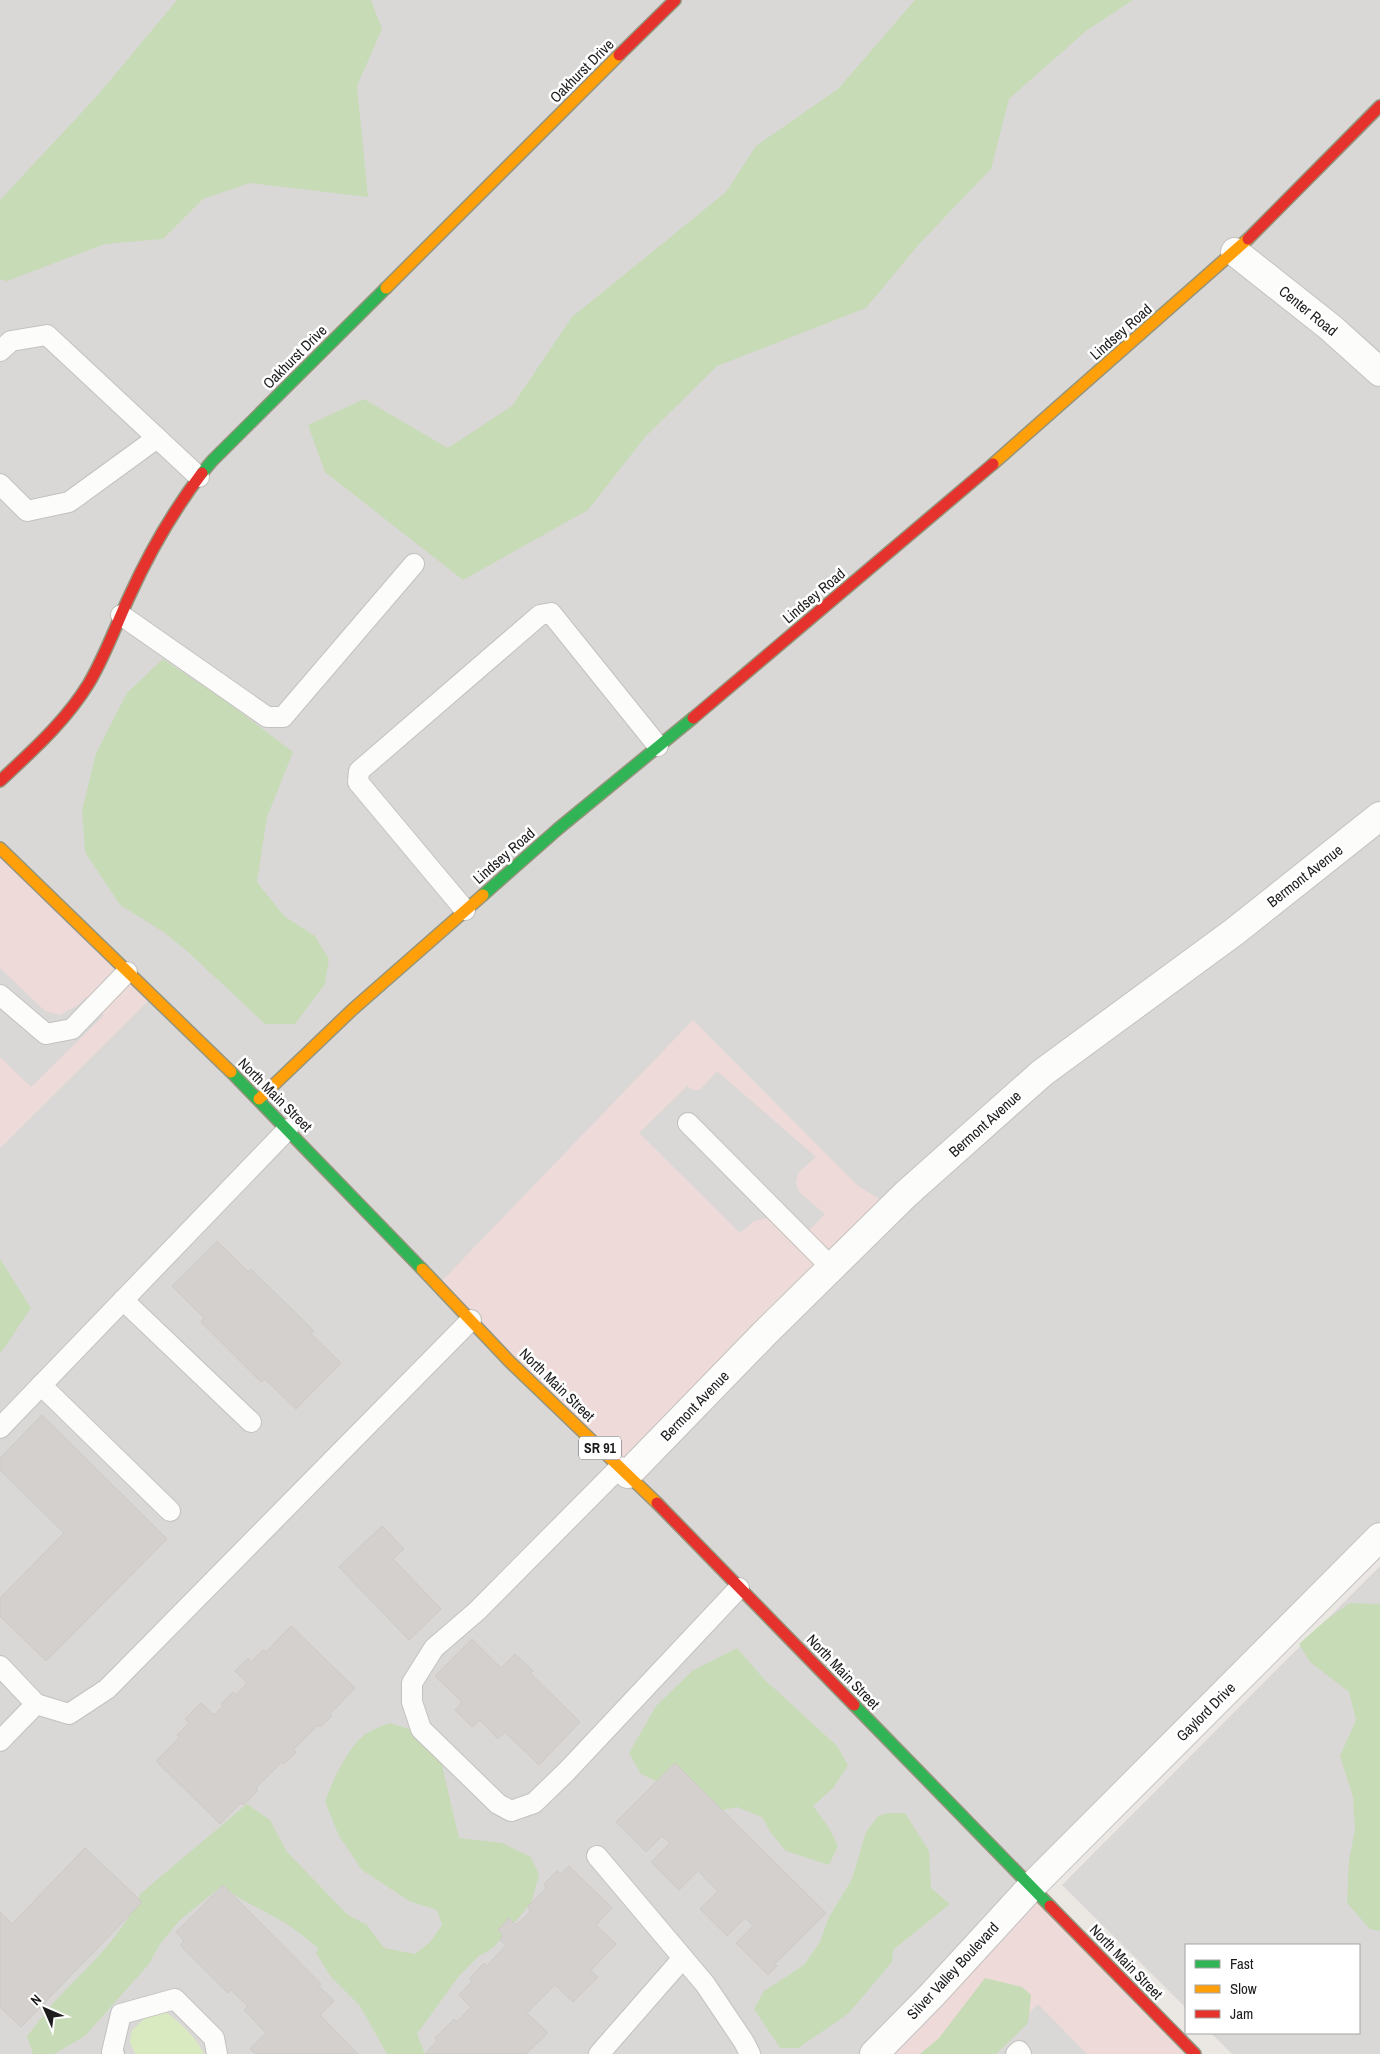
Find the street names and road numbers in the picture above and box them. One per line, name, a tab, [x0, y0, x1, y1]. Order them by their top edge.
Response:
street label: Oakhurst Drive	[545, 34, 618, 107]
street label: Center Road	[1275, 281, 1342, 341]
street label: Lindsey Road	[1085, 299, 1156, 364]
street label: Oakhurst Drive	[258, 320, 331, 393]
street label: Lindsey Road	[778, 563, 850, 628]
street label: Lindsey Road	[468, 823, 539, 888]
street label: Bermont Avenue	[1262, 839, 1347, 912]
street label: North Main Street	[234, 1053, 318, 1137]
street label: Bermont Avenue	[944, 1085, 1026, 1162]
street label: North Main Street	[515, 1343, 600, 1426]
street label: Bermont Avenue	[656, 1366, 734, 1446]
road number: SR 91	[579, 1436, 621, 1460]
street label: North Main Street	[802, 1629, 885, 1714]
street label: Gaylord Drive	[1171, 1677, 1240, 1746]
street label: Silver Valley Boulevard	[902, 1917, 1003, 2024]
street label: North Main Street	[1085, 1919, 1168, 2004]

